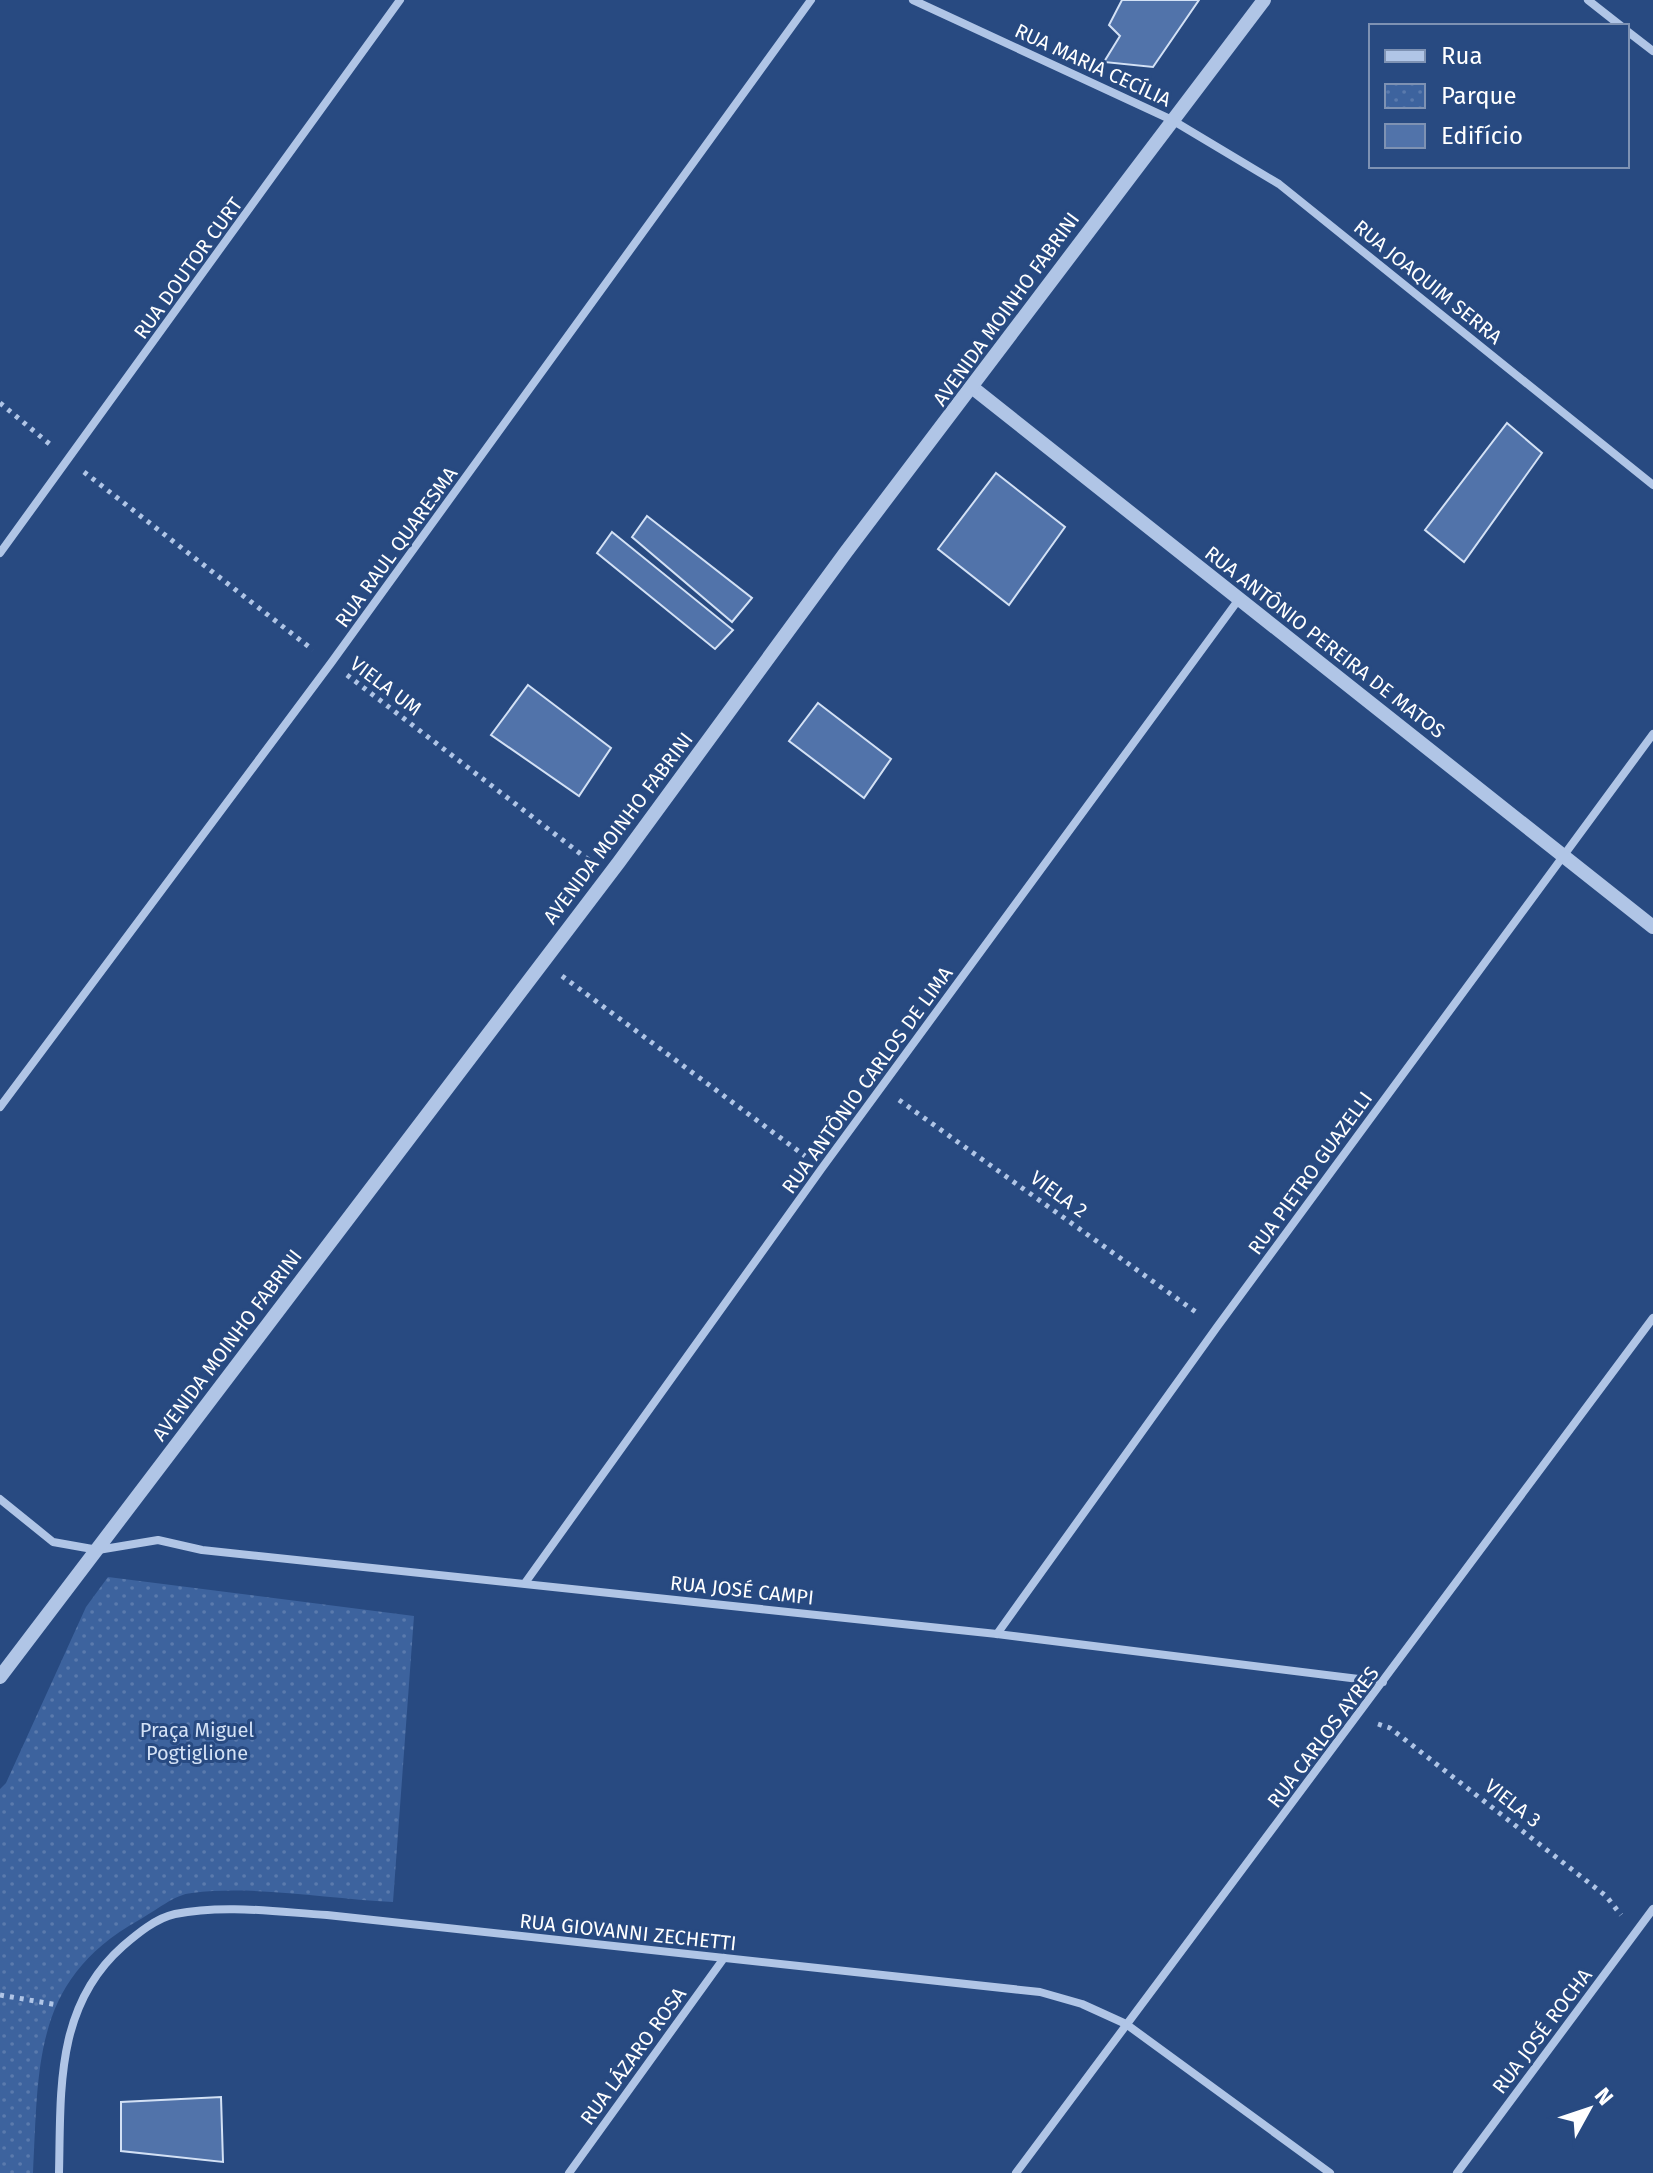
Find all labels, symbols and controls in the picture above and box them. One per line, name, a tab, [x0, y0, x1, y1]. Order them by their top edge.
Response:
street label: RUA MARIA CECÍLIA	[1011, 18, 1175, 112]
legend	[1369, 24, 1629, 168]
text: Rua	[1441, 42, 1483, 70]
text: Parque	[1441, 82, 1517, 110]
text: Edifício	[1441, 122, 1523, 150]
street label: RUA DOUTOR CURT	[129, 192, 248, 343]
street label: AVENIDA MOINHO FABRINI	[928, 207, 1084, 411]
street label: RUA JOAQUIM SERRA	[1349, 215, 1507, 350]
street label: RUA RAUL QUARESMA	[330, 462, 463, 632]
street label: RUA ANTÔNIO PEREIRA DE MATOS	[1200, 541, 1450, 743]
street label: VIELA UM	[346, 651, 426, 721]
street label: AVENIDA MOINHO FABRINI	[538, 728, 698, 928]
street label: RUA ANTÔNIO CARLOS DE LIMA	[777, 961, 958, 1198]
street label: RUA PIETRO GUAZELLI	[1243, 1087, 1377, 1259]
street label: VIELA 2	[1026, 1165, 1092, 1223]
street label: AVENIDA MOINHO FABRINI	[147, 1245, 307, 1445]
street label: RUA JOSÉ CAMPI	[669, 1571, 815, 1609]
street label: RUA CARLOS AYRES	[1262, 1662, 1384, 1812]
park label: Praça Miguel Pogtiglione	[140, 1718, 254, 1765]
street label: VIELA 3	[1480, 1774, 1546, 1832]
street label: RUA GIOVANNI ZECHETTI	[518, 1909, 738, 1955]
street label: RUA JOSÉ ROCHA	[1487, 1963, 1597, 2098]
street label: RUA LÁZARO ROSA	[575, 1982, 691, 2129]
north arrow	[1549, 2069, 1629, 2149]
text: N	[1589, 2082, 1619, 2111]

